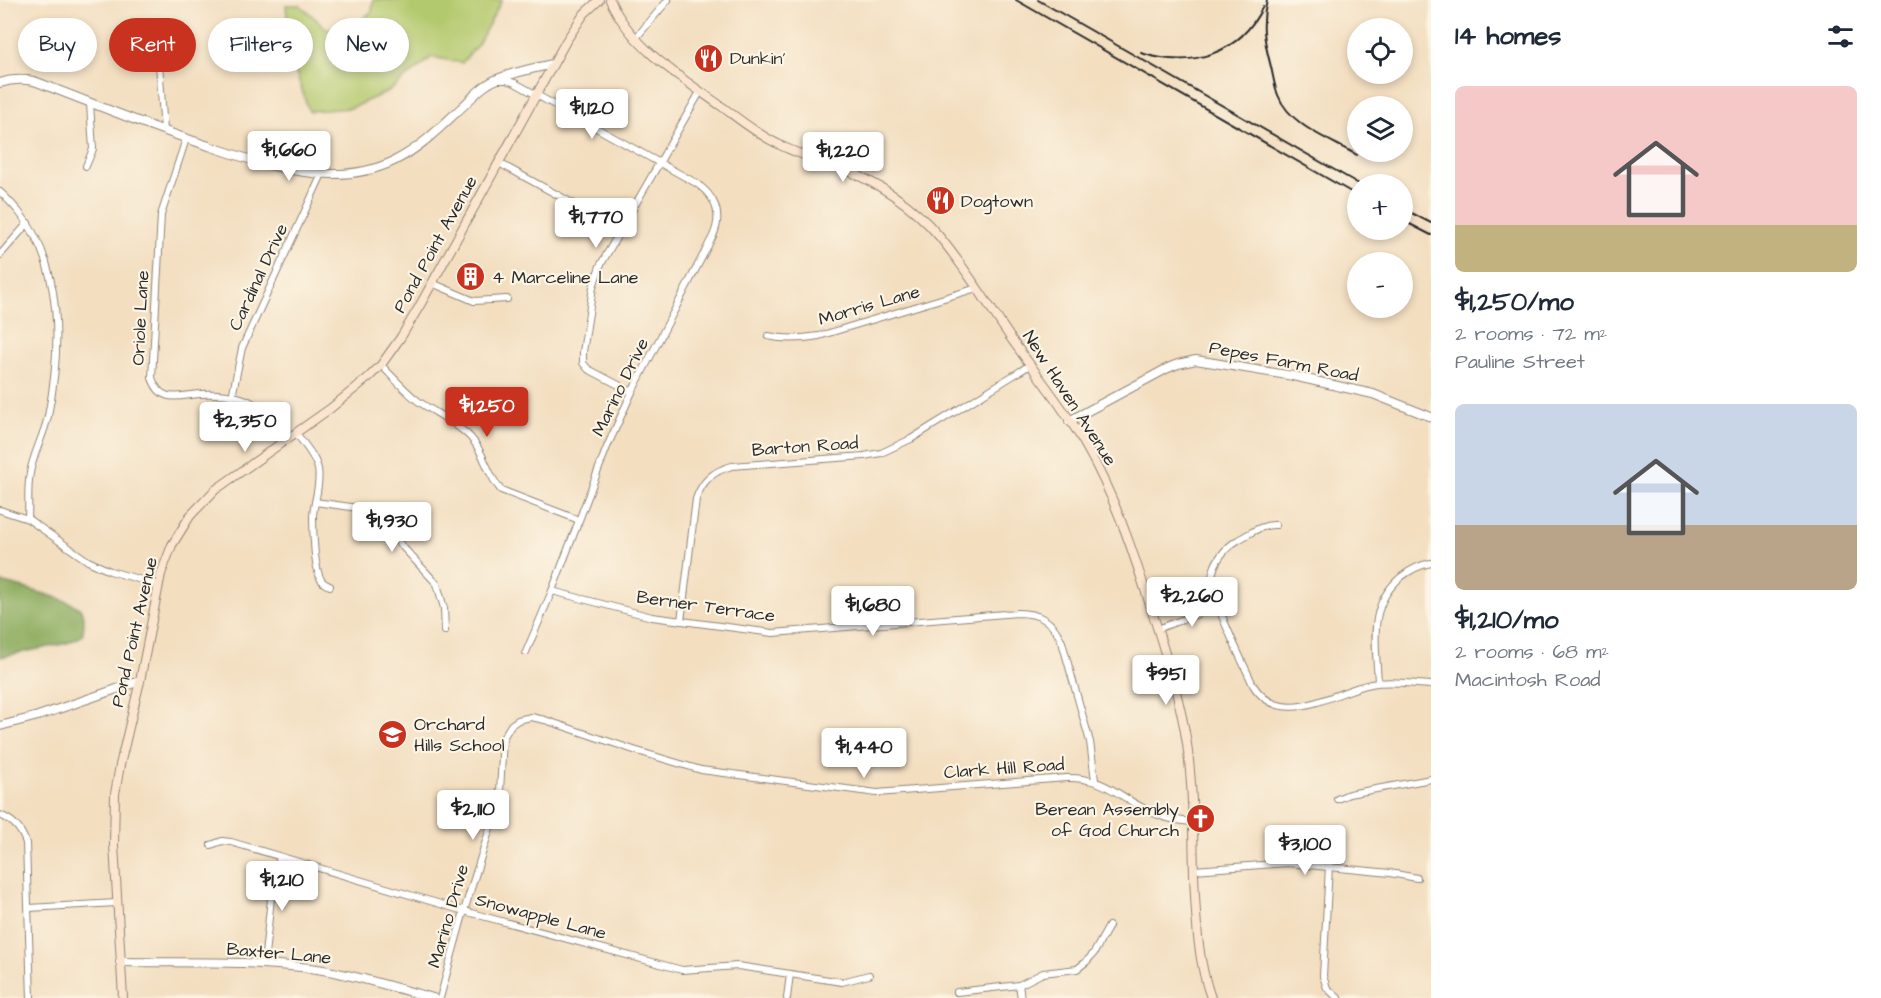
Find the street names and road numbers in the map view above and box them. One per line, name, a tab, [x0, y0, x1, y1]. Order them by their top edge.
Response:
street label: Pond Point Avenue	[387, 171, 484, 317]
street label: Cardinal Drive	[223, 219, 294, 335]
street label: Oriole Lane	[126, 270, 155, 366]
street label: Morris Lane	[816, 279, 923, 332]
street label: New Haven Avenue	[1016, 326, 1123, 471]
street label: Marino Drive	[586, 334, 655, 441]
street label: Pepes Farm Road	[1207, 335, 1361, 388]
street label: Barton Road	[751, 430, 859, 463]
street label: Pond Point Avenue	[105, 554, 164, 710]
street label: Berner Terrace	[635, 584, 777, 629]
street label: Clark Hill Road	[943, 752, 1065, 785]
street label: Marino Drive	[422, 861, 475, 971]
street label: Snowapple Lane	[473, 887, 609, 946]
street label: Baxter Lane	[226, 936, 333, 971]

